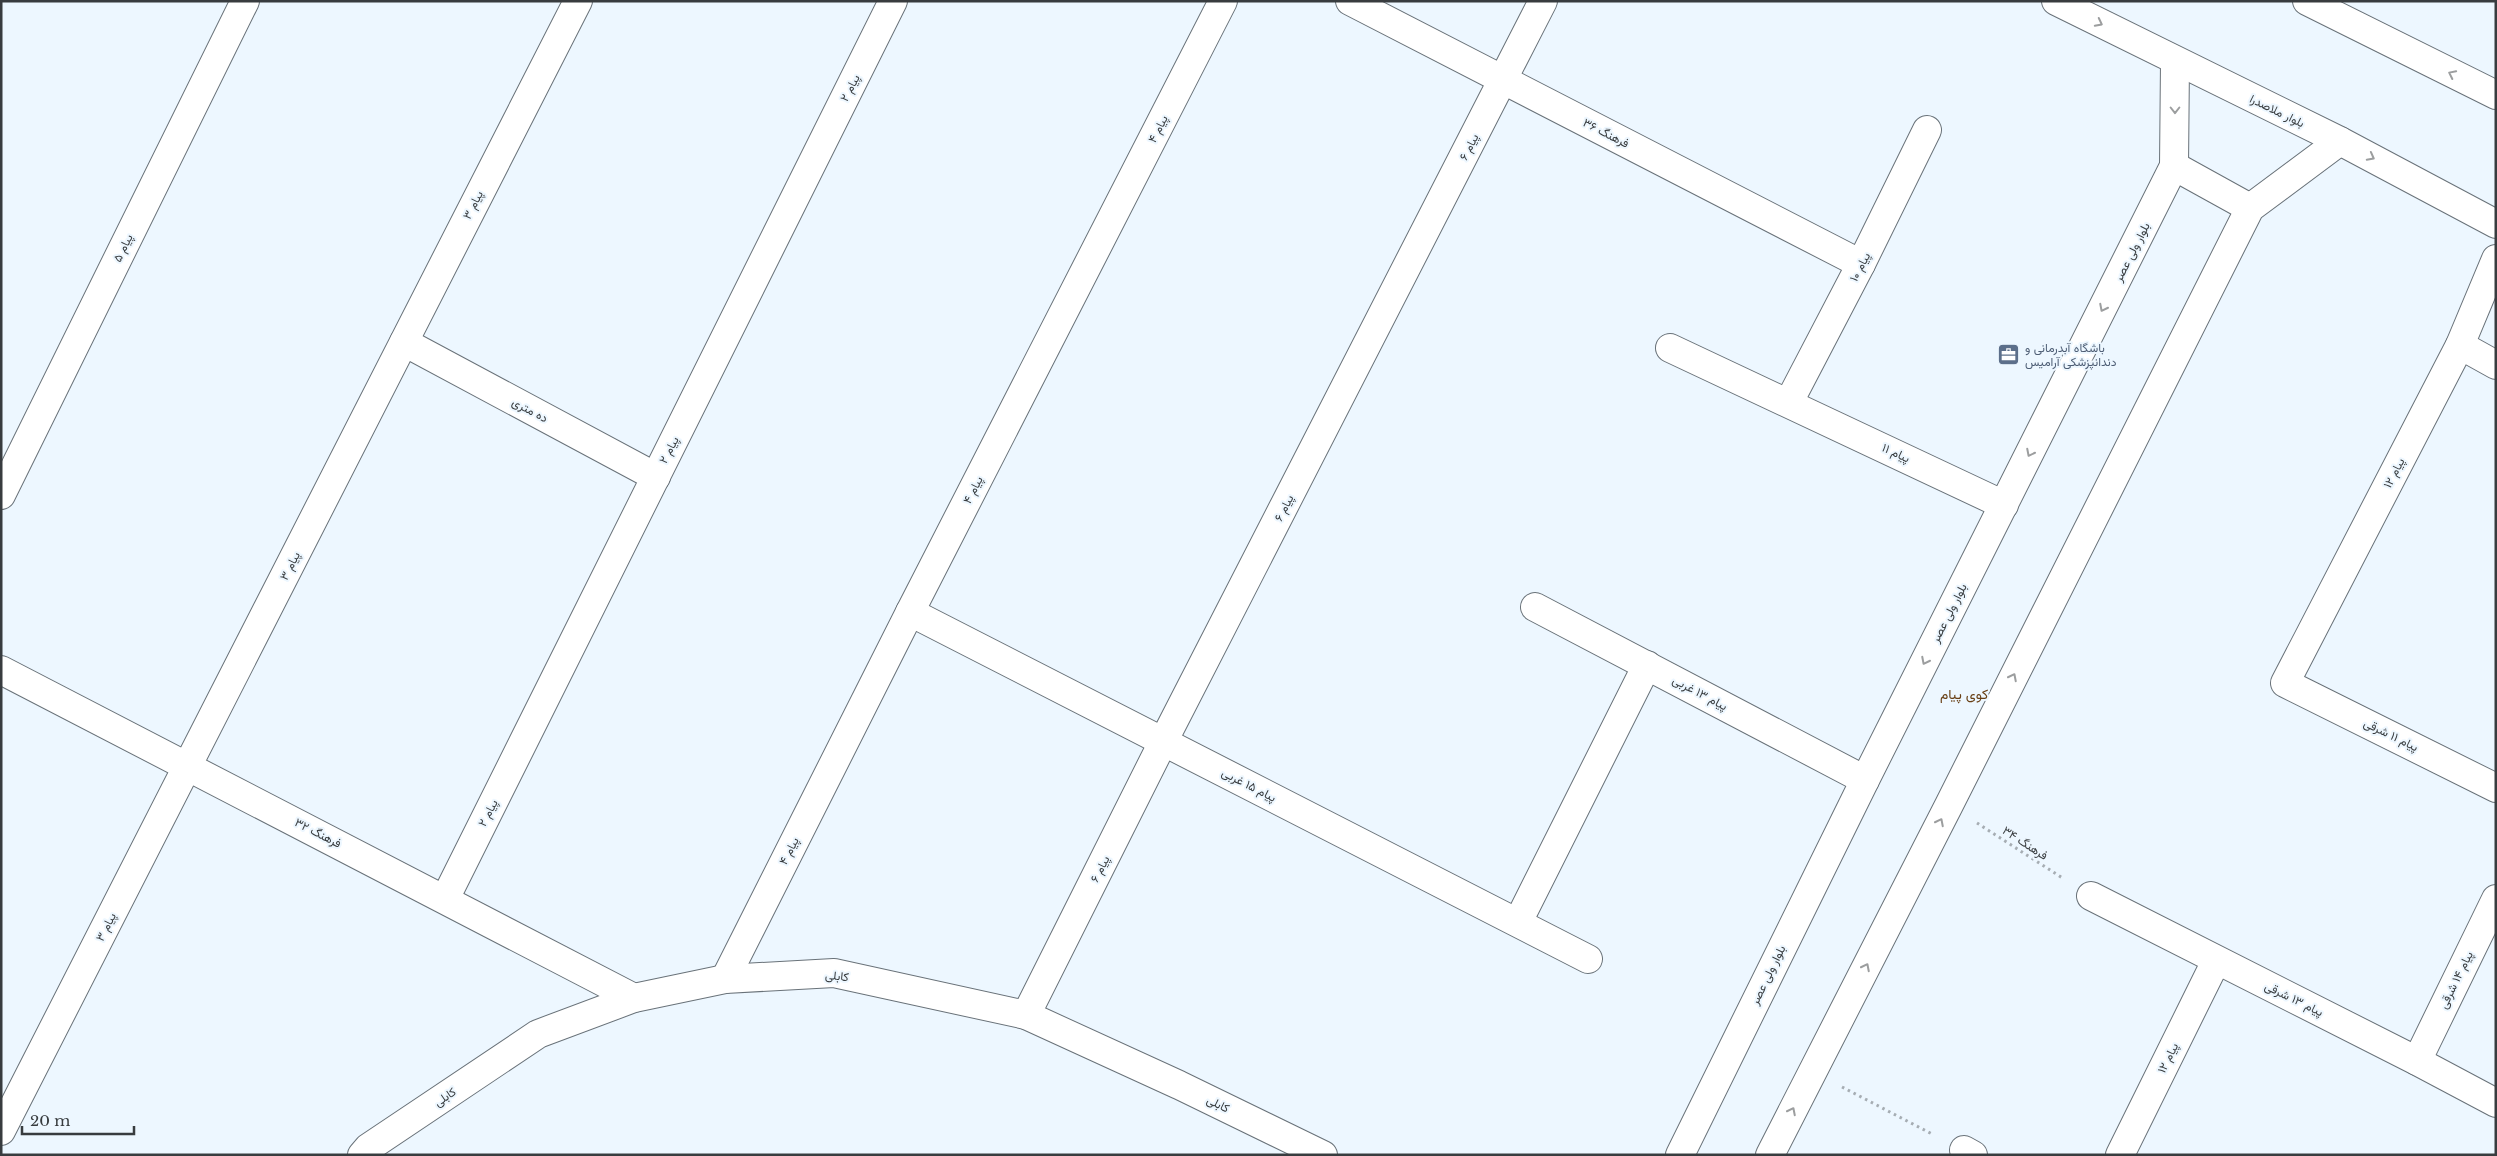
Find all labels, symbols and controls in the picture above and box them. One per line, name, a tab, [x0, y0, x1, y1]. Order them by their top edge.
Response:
one-way arrow	[2094, 17, 2103, 27]
one-way arrow	[2448, 69, 2457, 80]
street label: پیام ۲	[836, 72, 864, 104]
street label: بلوار ملاصدرا	[2247, 91, 2307, 131]
one-way arrow	[2170, 107, 2180, 115]
street label: پیام ۴	[1144, 112, 1172, 146]
street label: فرهنگ ۳۶	[1580, 115, 1632, 151]
street label: پیام ۶	[1455, 131, 1483, 163]
one-way arrow	[2365, 151, 2374, 161]
street label: پیام ۳	[459, 188, 487, 222]
street label: بلوار ولی عصر	[2110, 220, 2154, 285]
street label: پیام ۵	[109, 231, 137, 265]
street label: پیام ۱۰	[1846, 250, 1874, 284]
one-way arrow	[2099, 303, 2109, 312]
place label: باشگاه آبدرمانی و دندانپزشکی آرامیس	[2025, 340, 2117, 370]
office icon: باشگاه آبدرمانی و دندانپزشکی آرامیس	[1997, 343, 2021, 367]
street label: ده متری	[509, 394, 551, 426]
street label: پیام ۲	[655, 434, 683, 466]
street label: پیام ۱۱	[1879, 440, 1913, 466]
one-way arrow	[2026, 448, 2036, 457]
street label: پیام ۱۲	[2380, 455, 2408, 491]
street label: پیام ۴	[959, 473, 987, 507]
street label: پیام ۶	[1270, 492, 1298, 524]
street label: پیام ۳	[276, 549, 304, 583]
street label: بلوار ولی عصر	[1927, 581, 1971, 646]
one-way arrow	[1921, 656, 1931, 665]
street label: پیام ۱۳ غربی	[1670, 672, 1730, 714]
one-way arrow	[2007, 673, 2018, 682]
district label: کوی پیام	[1940, 685, 1988, 704]
street label: پیام ۱۱ شرقی	[2361, 715, 2421, 755]
street label: پیام ۱۵ غربی	[1219, 764, 1279, 806]
street label: پیام ۲	[474, 797, 502, 829]
street label: فرهنگ ۳۲	[292, 814, 344, 852]
one-way arrow	[1934, 818, 1944, 827]
street label: فرهنگ ۳۴	[1999, 822, 2051, 864]
street label: پیام ۴	[775, 834, 803, 868]
street label: پیام ۶	[1086, 853, 1114, 885]
street label: پیام ۳	[92, 910, 120, 944]
street label: بلوار ولی عصر	[1746, 943, 1789, 1008]
street label: پیام ۱۴ شرقی	[2435, 948, 2477, 1012]
one-way arrow	[1860, 963, 1870, 972]
street label: کابلی	[824, 967, 850, 985]
street label: پیام ۱۳ شرقی	[2262, 978, 2326, 1020]
street label: پیام ۱۲	[2154, 1040, 2182, 1076]
street label: کابلی	[431, 1084, 459, 1110]
street label: کابلی	[1204, 1092, 1232, 1116]
scale bar	[22, 1104, 135, 1136]
one-way arrow	[1786, 1108, 1796, 1117]
text: 20 m	[30, 1111, 70, 1130]

